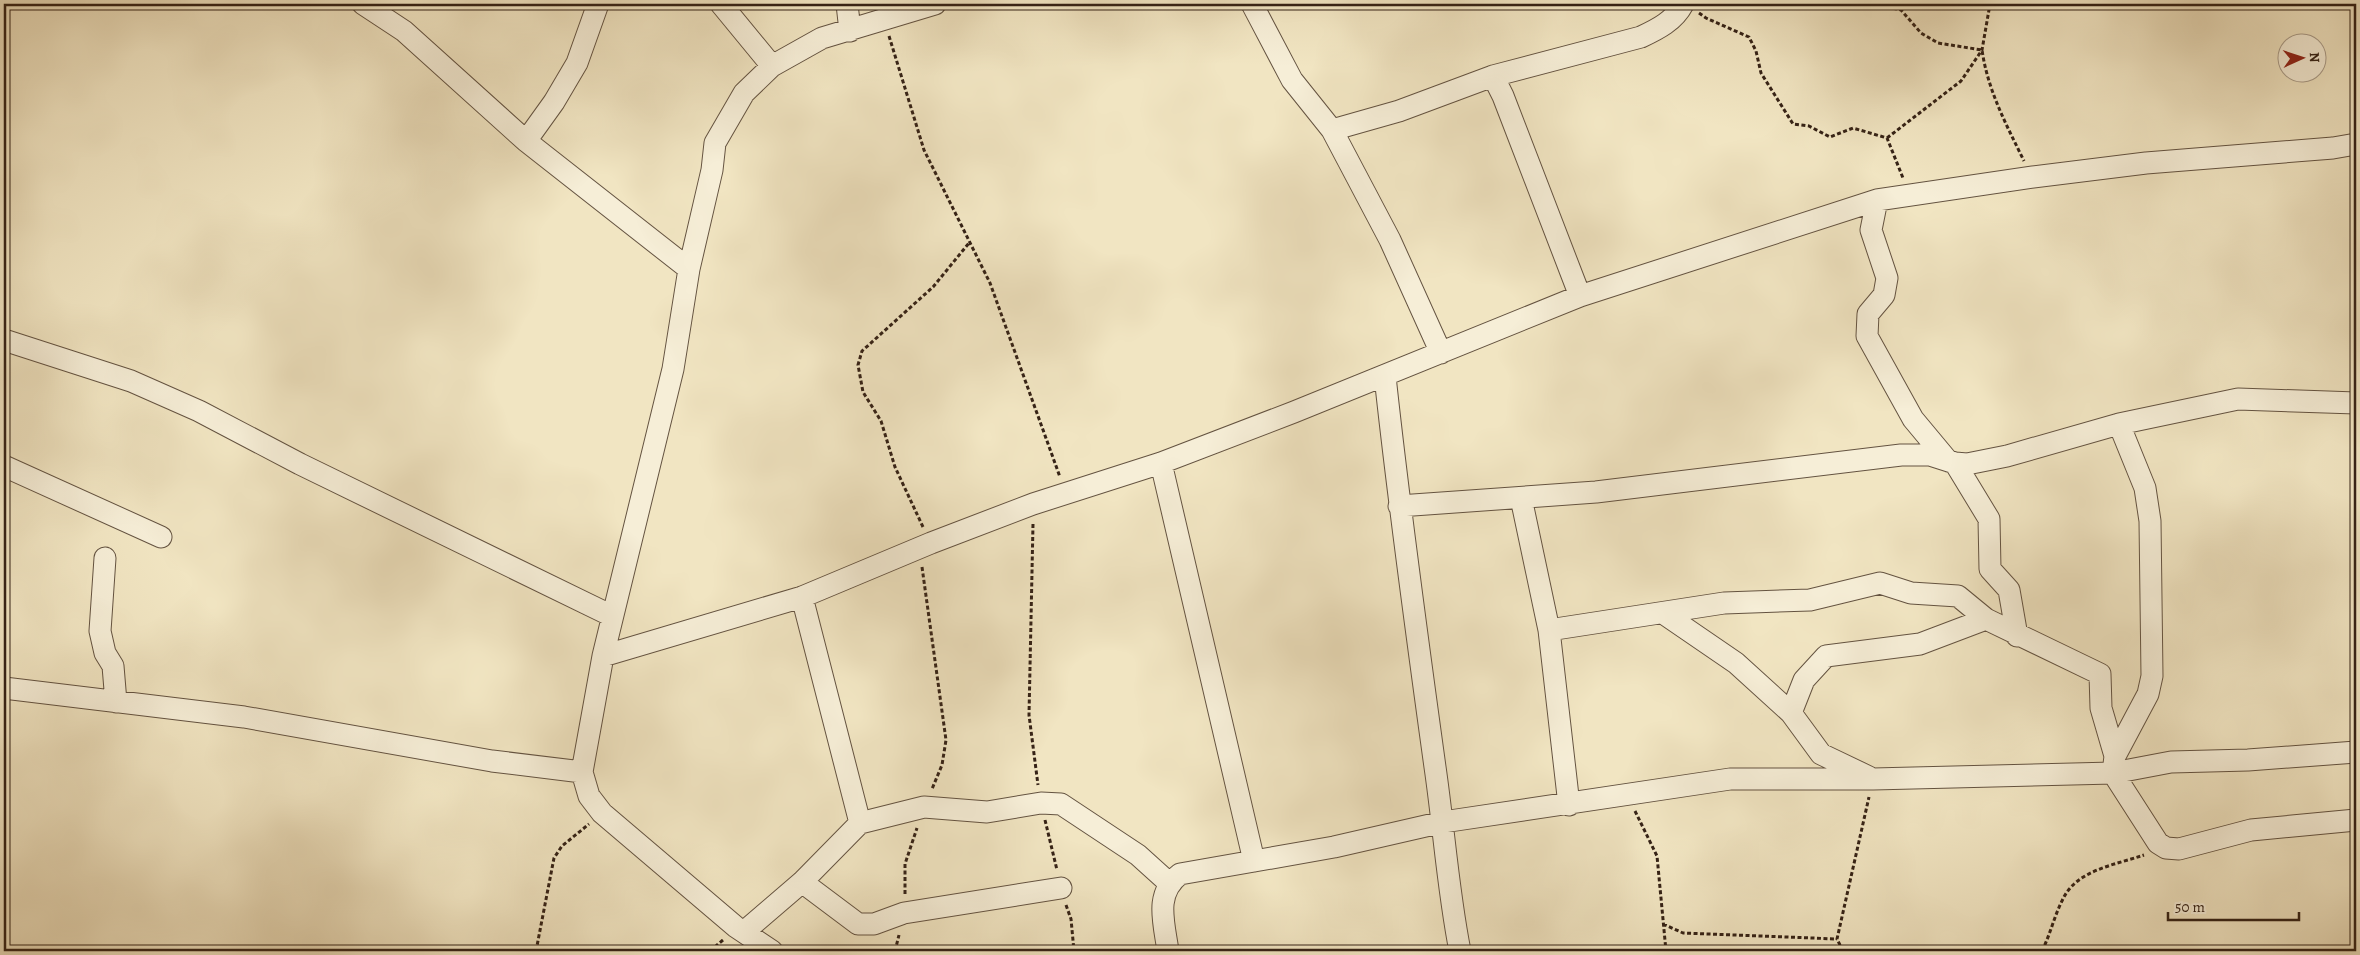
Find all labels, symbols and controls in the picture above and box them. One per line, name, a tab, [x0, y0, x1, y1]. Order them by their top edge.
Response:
north arrow	[2278, 32, 2328, 82]
text: N	[2305, 52, 2324, 63]
scale bar	[2168, 890, 2299, 922]
text: 50 m	[2175, 897, 2205, 917]

